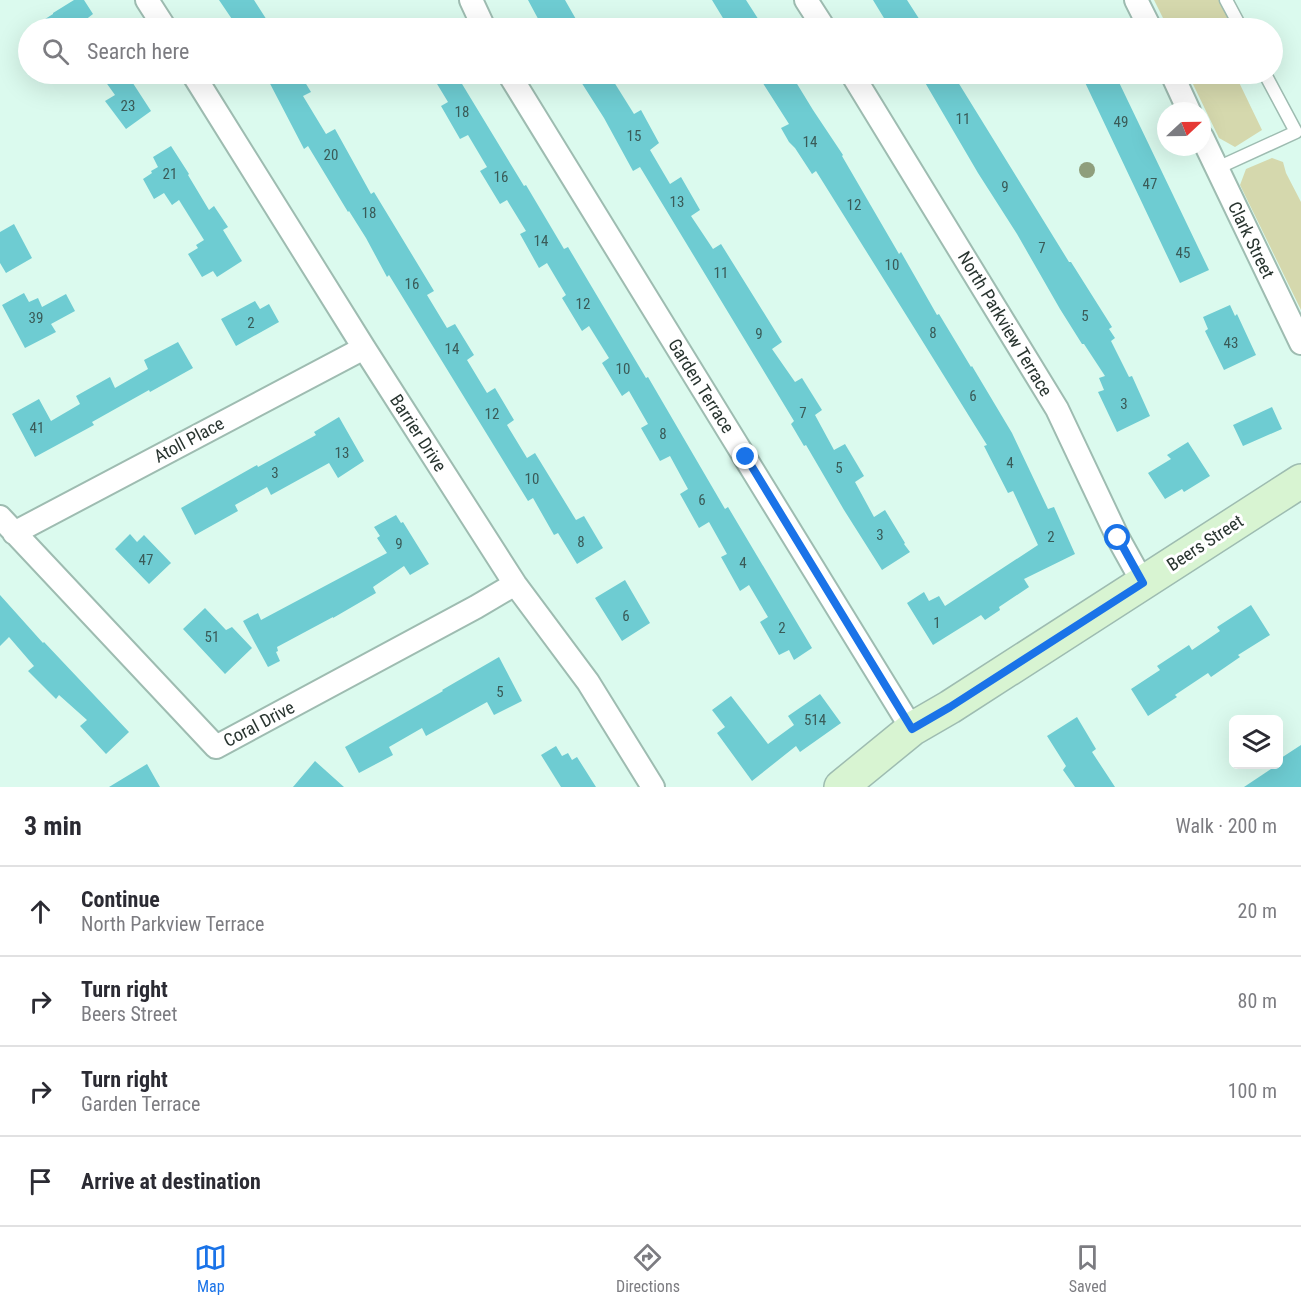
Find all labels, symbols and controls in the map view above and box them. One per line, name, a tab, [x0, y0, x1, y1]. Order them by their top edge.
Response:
search box	[18, 18, 1283, 84]
icon: search	[39, 35, 72, 68]
text: Search here	[87, 39, 189, 64]
house number: 23	[121, 97, 135, 115]
north arrow	[1157, 102, 1211, 156]
house number: 18	[455, 103, 469, 121]
house number: 11	[956, 110, 970, 128]
house number: 49	[1114, 113, 1128, 131]
house number: 15	[627, 127, 641, 145]
house number: 14	[803, 133, 817, 151]
house number: 20	[324, 146, 338, 164]
house number: 21	[163, 165, 177, 183]
house number: 16	[494, 168, 508, 186]
house number: 47	[1143, 175, 1157, 193]
house number: 9	[1001, 178, 1009, 196]
house number: 13	[670, 193, 684, 211]
house number: 12	[847, 196, 861, 214]
street label: Clark Street	[1224, 198, 1279, 282]
house number: 18	[362, 204, 376, 222]
house number: 14	[534, 232, 548, 250]
house number: 7	[1038, 239, 1046, 257]
house number: 45	[1176, 244, 1190, 262]
street label: North Parkview Terrace	[954, 248, 1057, 400]
house number: 10	[885, 256, 899, 274]
house number: 11	[714, 264, 728, 282]
house number: 16	[405, 275, 419, 293]
house number: 12	[576, 295, 590, 313]
house number: 5	[1081, 307, 1089, 325]
house number: 39	[29, 309, 43, 327]
house number: 2	[247, 314, 255, 332]
house number: 8	[929, 324, 937, 342]
house number: 9	[755, 325, 763, 343]
house number: 43	[1224, 334, 1238, 352]
street label: Garden Terrace	[664, 335, 739, 437]
house number: 14	[445, 340, 459, 358]
house number: 10	[616, 360, 630, 378]
house number: 6	[969, 387, 977, 405]
street label: Barrier Drive	[386, 390, 451, 475]
house number: 3	[1120, 395, 1128, 413]
house number: 7	[799, 404, 807, 422]
house number: 12	[485, 405, 499, 423]
street label: Atoll Place	[150, 412, 227, 467]
house number: 41	[30, 419, 44, 437]
house number: 8	[659, 425, 667, 443]
route end	[732, 443, 758, 469]
house number: 13	[335, 444, 349, 462]
house number: 4	[1006, 454, 1014, 472]
house number: 5	[835, 459, 843, 477]
house number: 3	[271, 464, 279, 482]
house number: 10	[525, 470, 539, 488]
house number: 6	[698, 491, 706, 509]
street label: Beers Street	[1163, 510, 1247, 575]
route start	[1104, 524, 1130, 550]
house number: 3	[876, 526, 884, 544]
house number: 2	[1047, 528, 1055, 546]
house number: 8	[577, 533, 585, 551]
house number: 9	[395, 535, 403, 553]
house number: 47	[139, 551, 153, 569]
house number: 4	[739, 554, 747, 572]
house number: 6	[622, 607, 630, 625]
house number: 1	[933, 614, 941, 632]
house number: 2	[778, 619, 786, 637]
house number: 51	[205, 628, 219, 646]
house number: 5	[496, 683, 504, 701]
street label: Coral Drive	[220, 696, 298, 751]
house number: 514	[804, 711, 826, 729]
map controls	[1229, 715, 1283, 769]
button: layers	[1229, 715, 1283, 769]
text: 3 min	[24, 811, 82, 841]
text: Walk · 200 m	[1176, 814, 1277, 838]
text: Continue	[81, 887, 160, 912]
icon: ahead	[24, 895, 57, 928]
text: 20 m	[1238, 899, 1277, 923]
text: North Parkview Terrace	[81, 912, 264, 936]
text: Turn right	[81, 977, 168, 1002]
icon: right	[24, 985, 57, 1018]
text: 80 m	[1238, 989, 1277, 1013]
text: Beers Street	[81, 1002, 177, 1026]
text: Turn right	[81, 1067, 168, 1092]
icon: right	[24, 1075, 57, 1108]
text: 100 m	[1228, 1079, 1277, 1103]
text: Garden Terrace	[81, 1092, 200, 1116]
icon: arrive	[24, 1165, 57, 1198]
text: Arrive at destination	[81, 1169, 261, 1194]
tab: Map	[194, 1241, 227, 1296]
tab: Directions	[616, 1241, 680, 1296]
tab: Saved	[1069, 1241, 1107, 1296]

